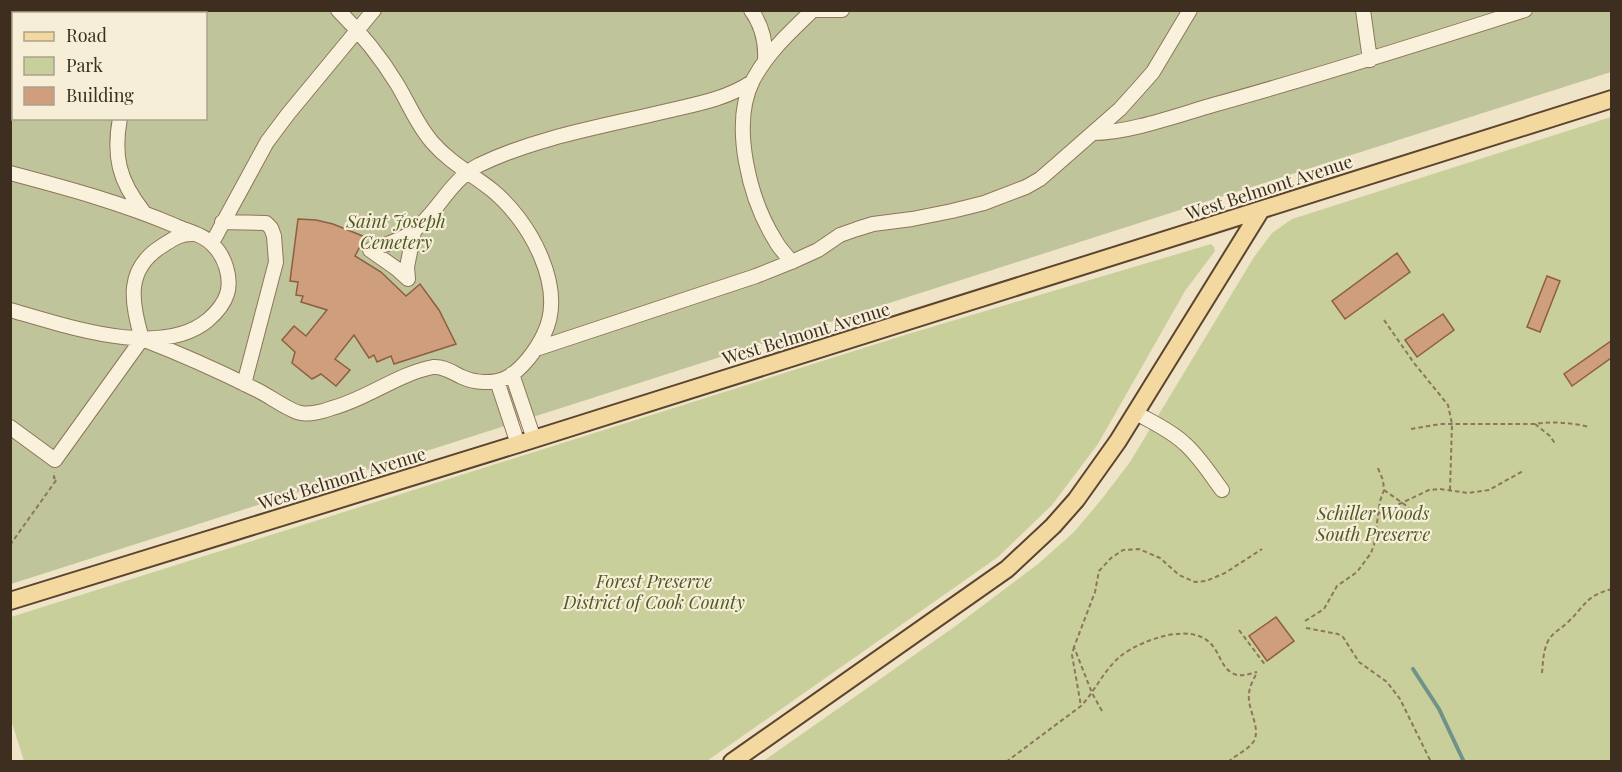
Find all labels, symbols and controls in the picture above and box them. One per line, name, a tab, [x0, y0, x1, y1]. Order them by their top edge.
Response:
legend	[12, 12, 207, 120]
text: Road	[66, 23, 107, 47]
text: Park	[66, 53, 103, 77]
text: Building	[66, 83, 134, 107]
street label: West Belmont Avenue	[1182, 149, 1356, 226]
park label: Saint Joseph Cemetery	[345, 209, 446, 254]
street label: West Belmont Avenue	[718, 296, 893, 370]
street label: West Belmont Avenue	[254, 441, 429, 515]
park label: Schiller Woods South Preserve	[1315, 501, 1430, 546]
park label: Forest Preserve District of Cook County	[562, 569, 745, 614]

